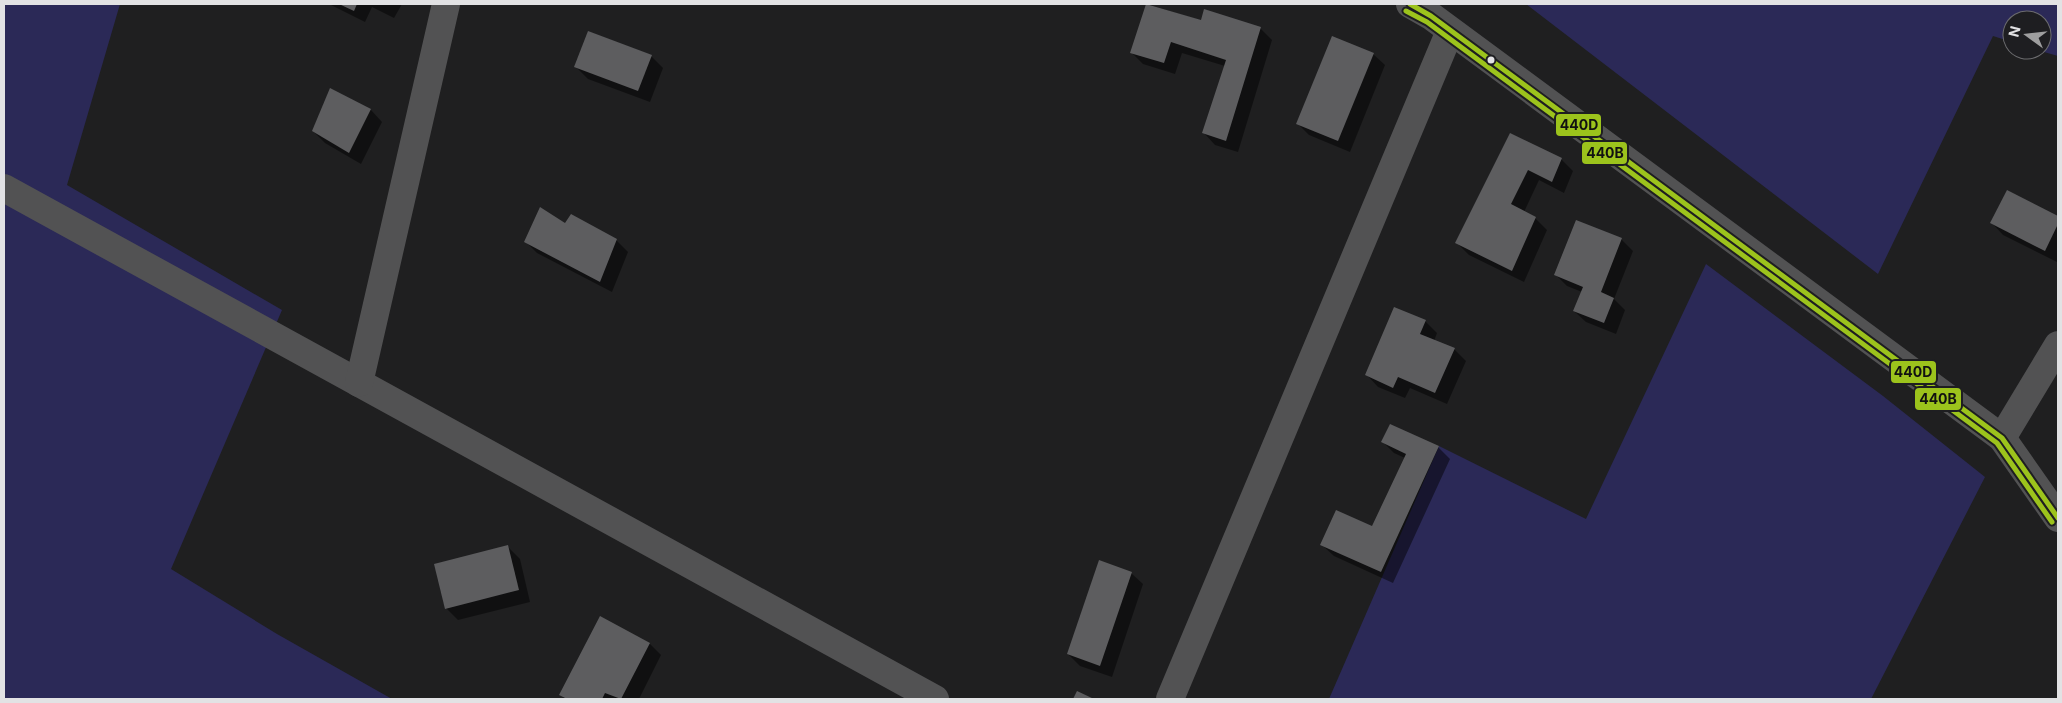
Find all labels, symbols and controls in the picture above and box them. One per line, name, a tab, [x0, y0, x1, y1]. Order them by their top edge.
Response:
north arrow	[2002, 10, 2052, 60]
text: N	[2004, 24, 2024, 39]
unlabelled marker	[1486, 55, 1496, 65]
line badge: 440D	[1555, 113, 1602, 137]
text: 440D	[1560, 116, 1598, 133]
line badge: 440B	[1581, 141, 1628, 165]
text: 440B	[1586, 144, 1624, 161]
line badge: 440D	[1890, 360, 1937, 384]
text: 440D	[1894, 363, 1932, 380]
line badge: 440B	[1914, 387, 1962, 411]
text: 440B	[1919, 390, 1957, 407]

